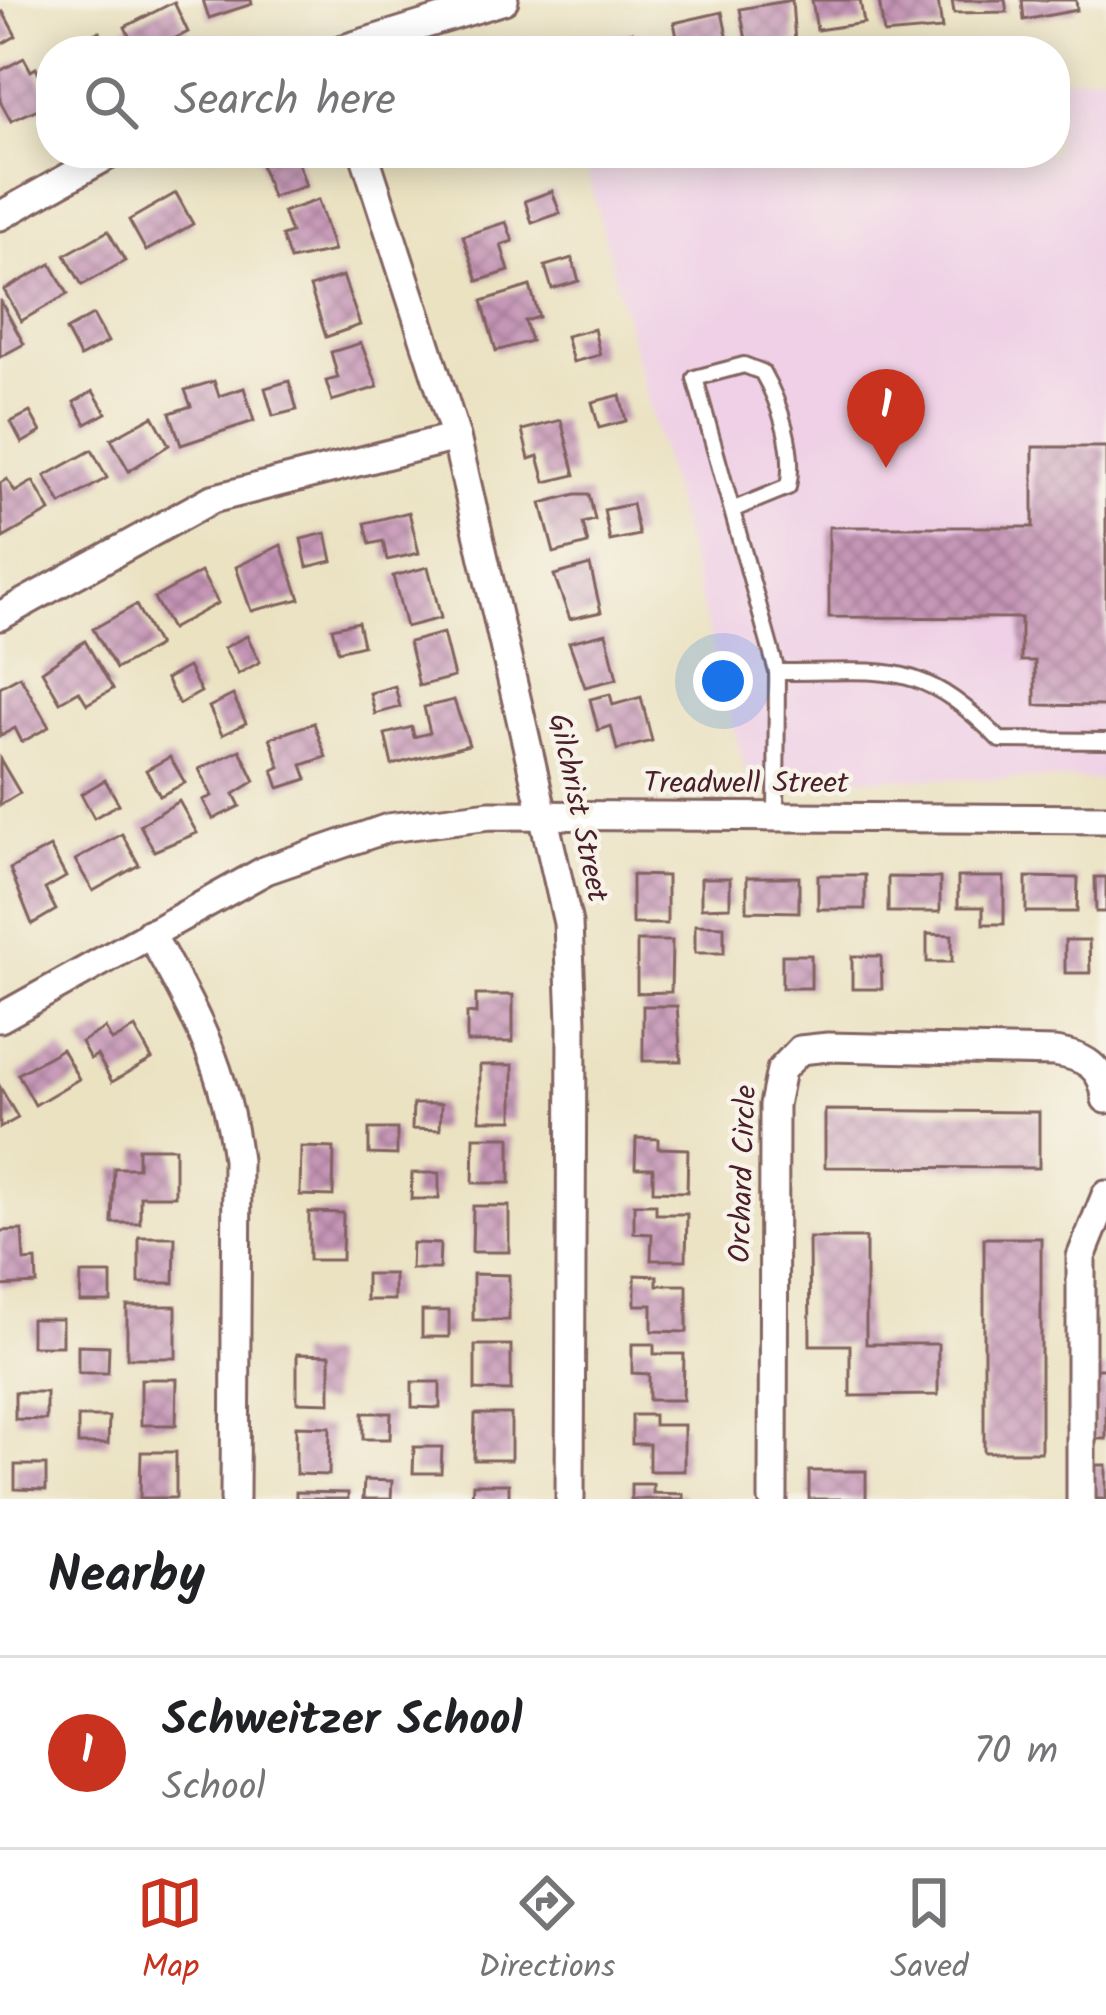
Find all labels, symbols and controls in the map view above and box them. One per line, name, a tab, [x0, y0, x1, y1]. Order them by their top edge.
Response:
search box	[36, 36, 1070, 168]
text: Search here	[174, 66, 396, 138]
icon: search	[78, 69, 144, 135]
pin: 1	[847, 369, 925, 468]
your location	[693, 651, 753, 711]
street label: Gilchrist Street	[534, 709, 620, 907]
street label: Treadwell Street	[643, 760, 849, 808]
street label: Orchard Circle	[717, 1084, 771, 1264]
text: Nearby	[48, 1537, 205, 1618]
text: Schweitzer School	[162, 1686, 522, 1758]
text: 1	[81, 1722, 93, 1784]
text: 70 m	[974, 1722, 1058, 1784]
text: School	[162, 1758, 266, 1820]
tab: Map	[137, 1870, 203, 1995]
tab: Directions	[478, 1870, 615, 1995]
tab: Saved	[890, 1870, 969, 1995]

